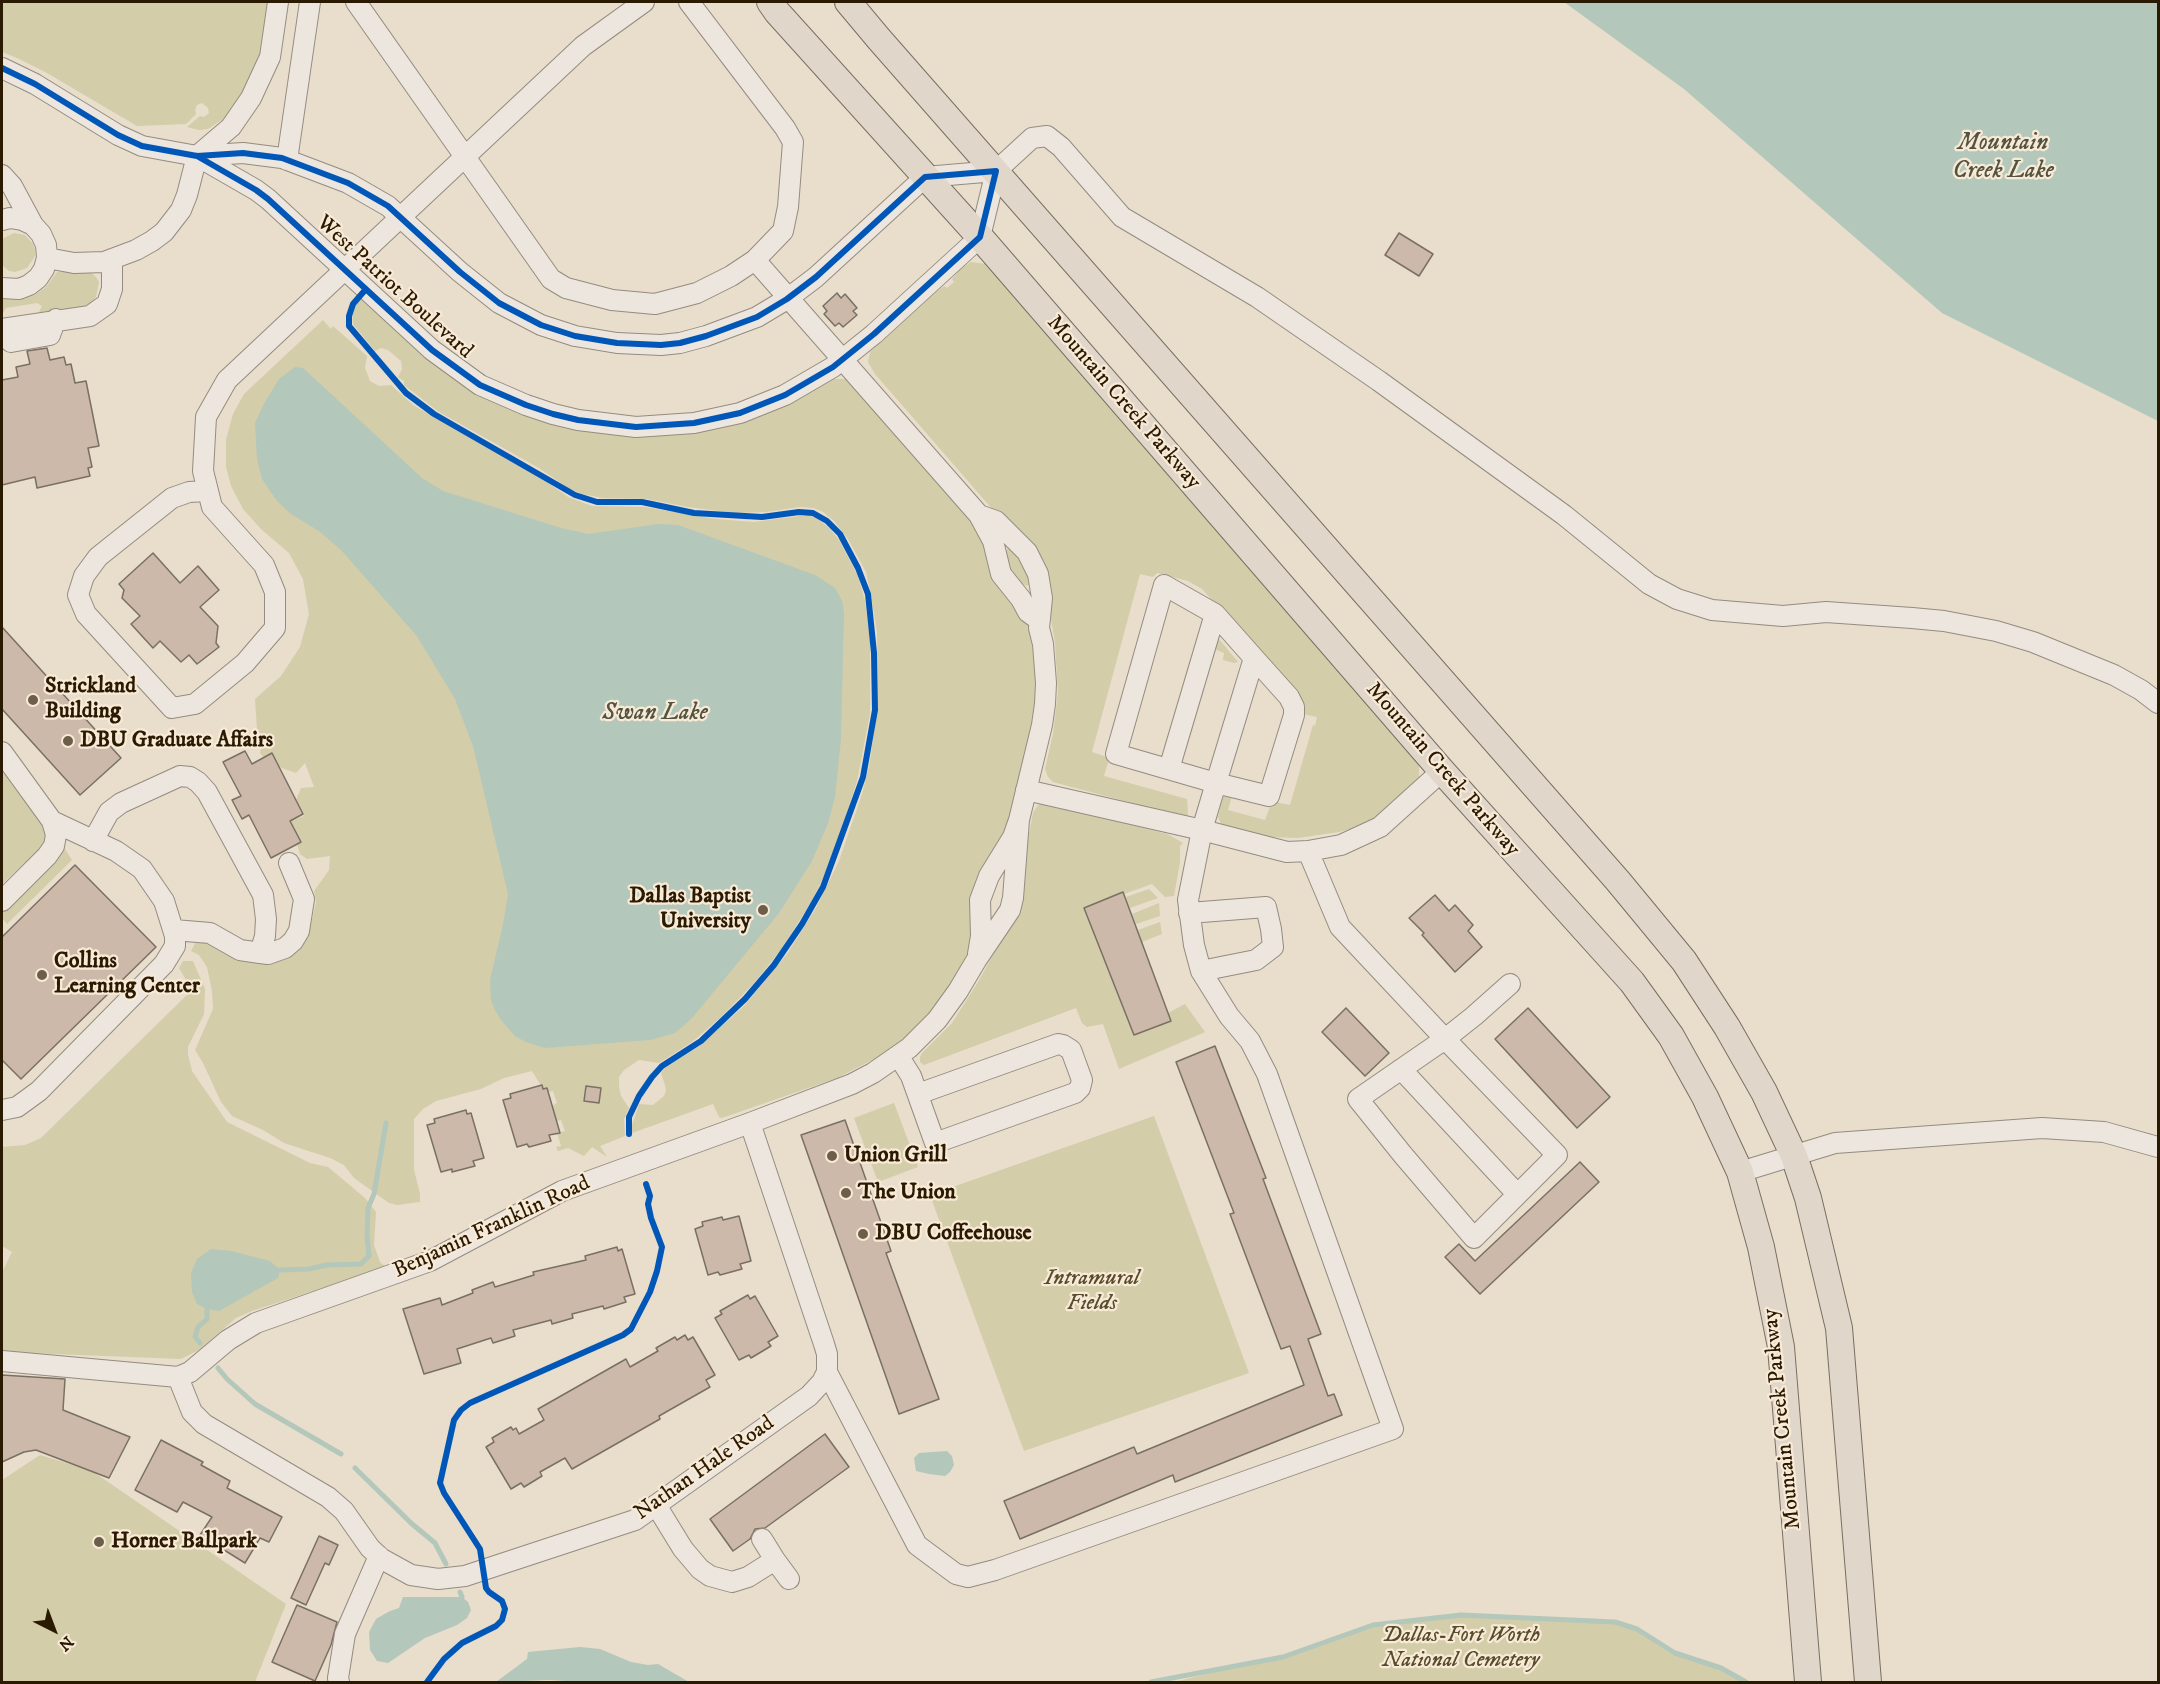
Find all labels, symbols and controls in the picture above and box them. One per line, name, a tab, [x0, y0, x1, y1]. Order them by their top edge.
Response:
water label: Mountain Creek Lake	[1952, 130, 2054, 186]
street label: West Patriot Boulevard	[310, 211, 478, 365]
street label: Mountain Creek Parkway	[1040, 311, 1206, 495]
place label: Strickland Building	[45, 674, 136, 726]
street label: Mountain Creek Parkway	[1359, 678, 1525, 862]
marker: Strickland Building	[26, 693, 40, 707]
water label: Swan Lake	[602, 700, 708, 728]
place label: DBU Graduate Affairs	[80, 728, 273, 754]
marker: DBU Graduate Affairs	[61, 734, 75, 748]
place label: Dallas Baptist University	[629, 884, 751, 936]
marker: Dallas Baptist University	[756, 903, 770, 917]
place label: Collins Learning Center	[54, 949, 200, 1000]
marker: Collins Learning Center	[35, 968, 49, 982]
place label: Union Grill	[844, 1143, 947, 1169]
marker: Union Grill	[825, 1149, 839, 1163]
street label: Benjamin Franklin Road	[389, 1171, 595, 1285]
place label: The Union	[858, 1180, 956, 1206]
marker: The Union	[839, 1186, 853, 1200]
place label: DBU Coffeehouse	[875, 1221, 1032, 1247]
marker: DBU Coffeehouse	[856, 1227, 870, 1241]
park label: Intramural Fields	[1044, 1266, 1140, 1318]
street label: Mountain Creek Parkway	[1758, 1307, 1808, 1531]
street label: Nathan Hale Road	[630, 1411, 780, 1527]
place label: Horner Ballpark	[111, 1529, 257, 1555]
marker: Horner Ballpark	[92, 1535, 106, 1549]
north arrow	[24, 1600, 84, 1660]
park label: Dallas-Fort Worth National Cemetery	[1382, 1623, 1540, 1675]
text: N	[54, 1632, 78, 1655]

